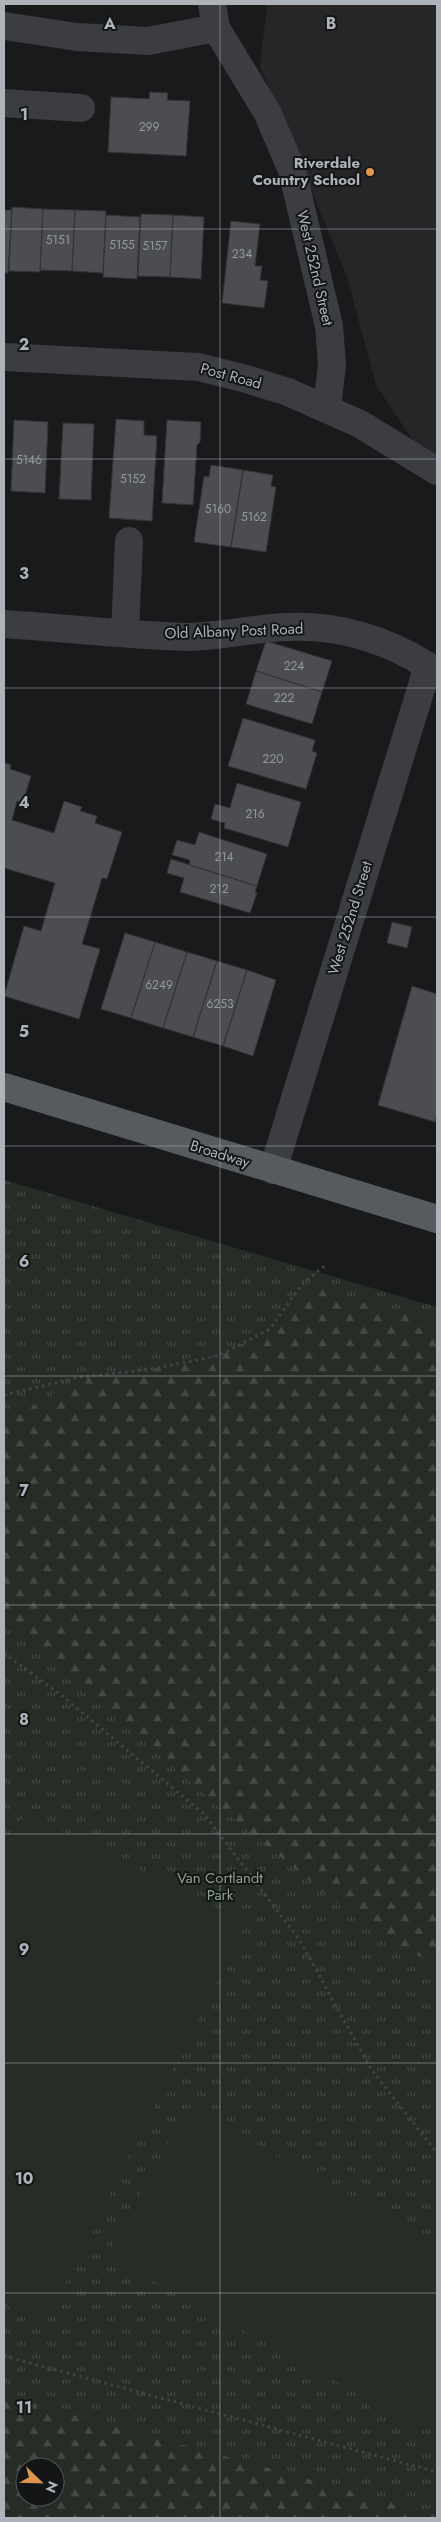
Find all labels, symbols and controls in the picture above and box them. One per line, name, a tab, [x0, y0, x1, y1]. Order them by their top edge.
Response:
text: A	[103, 12, 116, 35]
text: B	[326, 12, 336, 35]
text: 1	[20, 103, 28, 126]
house number: 299	[139, 118, 159, 136]
place label: Riverdale Country School	[253, 152, 360, 191]
marker: Riverdale Country School	[364, 166, 376, 178]
street label: West 252nd Street	[291, 208, 339, 328]
house number: 5151	[46, 231, 70, 249]
house number: 5155	[109, 236, 135, 254]
house number: 5157	[142, 237, 168, 255]
house number: 234	[232, 245, 252, 263]
text: 2	[19, 333, 29, 356]
street label: Post Road	[198, 357, 264, 395]
house number: 5146	[16, 451, 42, 469]
house number: 5152	[120, 470, 146, 488]
house number: 5160	[205, 500, 231, 518]
house number: 5162	[241, 508, 267, 526]
text: 3	[19, 562, 29, 585]
street label: Old Albany Post Road	[164, 618, 304, 644]
house number: 224	[284, 657, 304, 675]
house number: 222	[274, 689, 294, 707]
house number: 220	[263, 750, 283, 768]
text: 4	[18, 791, 30, 814]
house number: 216	[245, 805, 265, 823]
house number: 214	[214, 848, 234, 866]
street label: West 252nd Street	[322, 858, 378, 978]
house number: 212	[209, 880, 229, 898]
house number: 6249	[145, 976, 173, 994]
house number: 6253	[206, 995, 234, 1013]
text: 5	[19, 1020, 29, 1043]
street label: Broadway	[188, 1135, 253, 1174]
text: 6	[19, 1250, 29, 1273]
text: 7	[19, 1479, 29, 1502]
text: 8	[19, 1708, 29, 1731]
park label: Van Cortlandt Park	[177, 1867, 263, 1906]
text: 9	[19, 1938, 29, 1961]
text: 10	[15, 2167, 33, 2190]
text: 11	[16, 2396, 32, 2419]
north arrow	[15, 2457, 65, 2507]
text: N	[41, 2478, 63, 2496]

